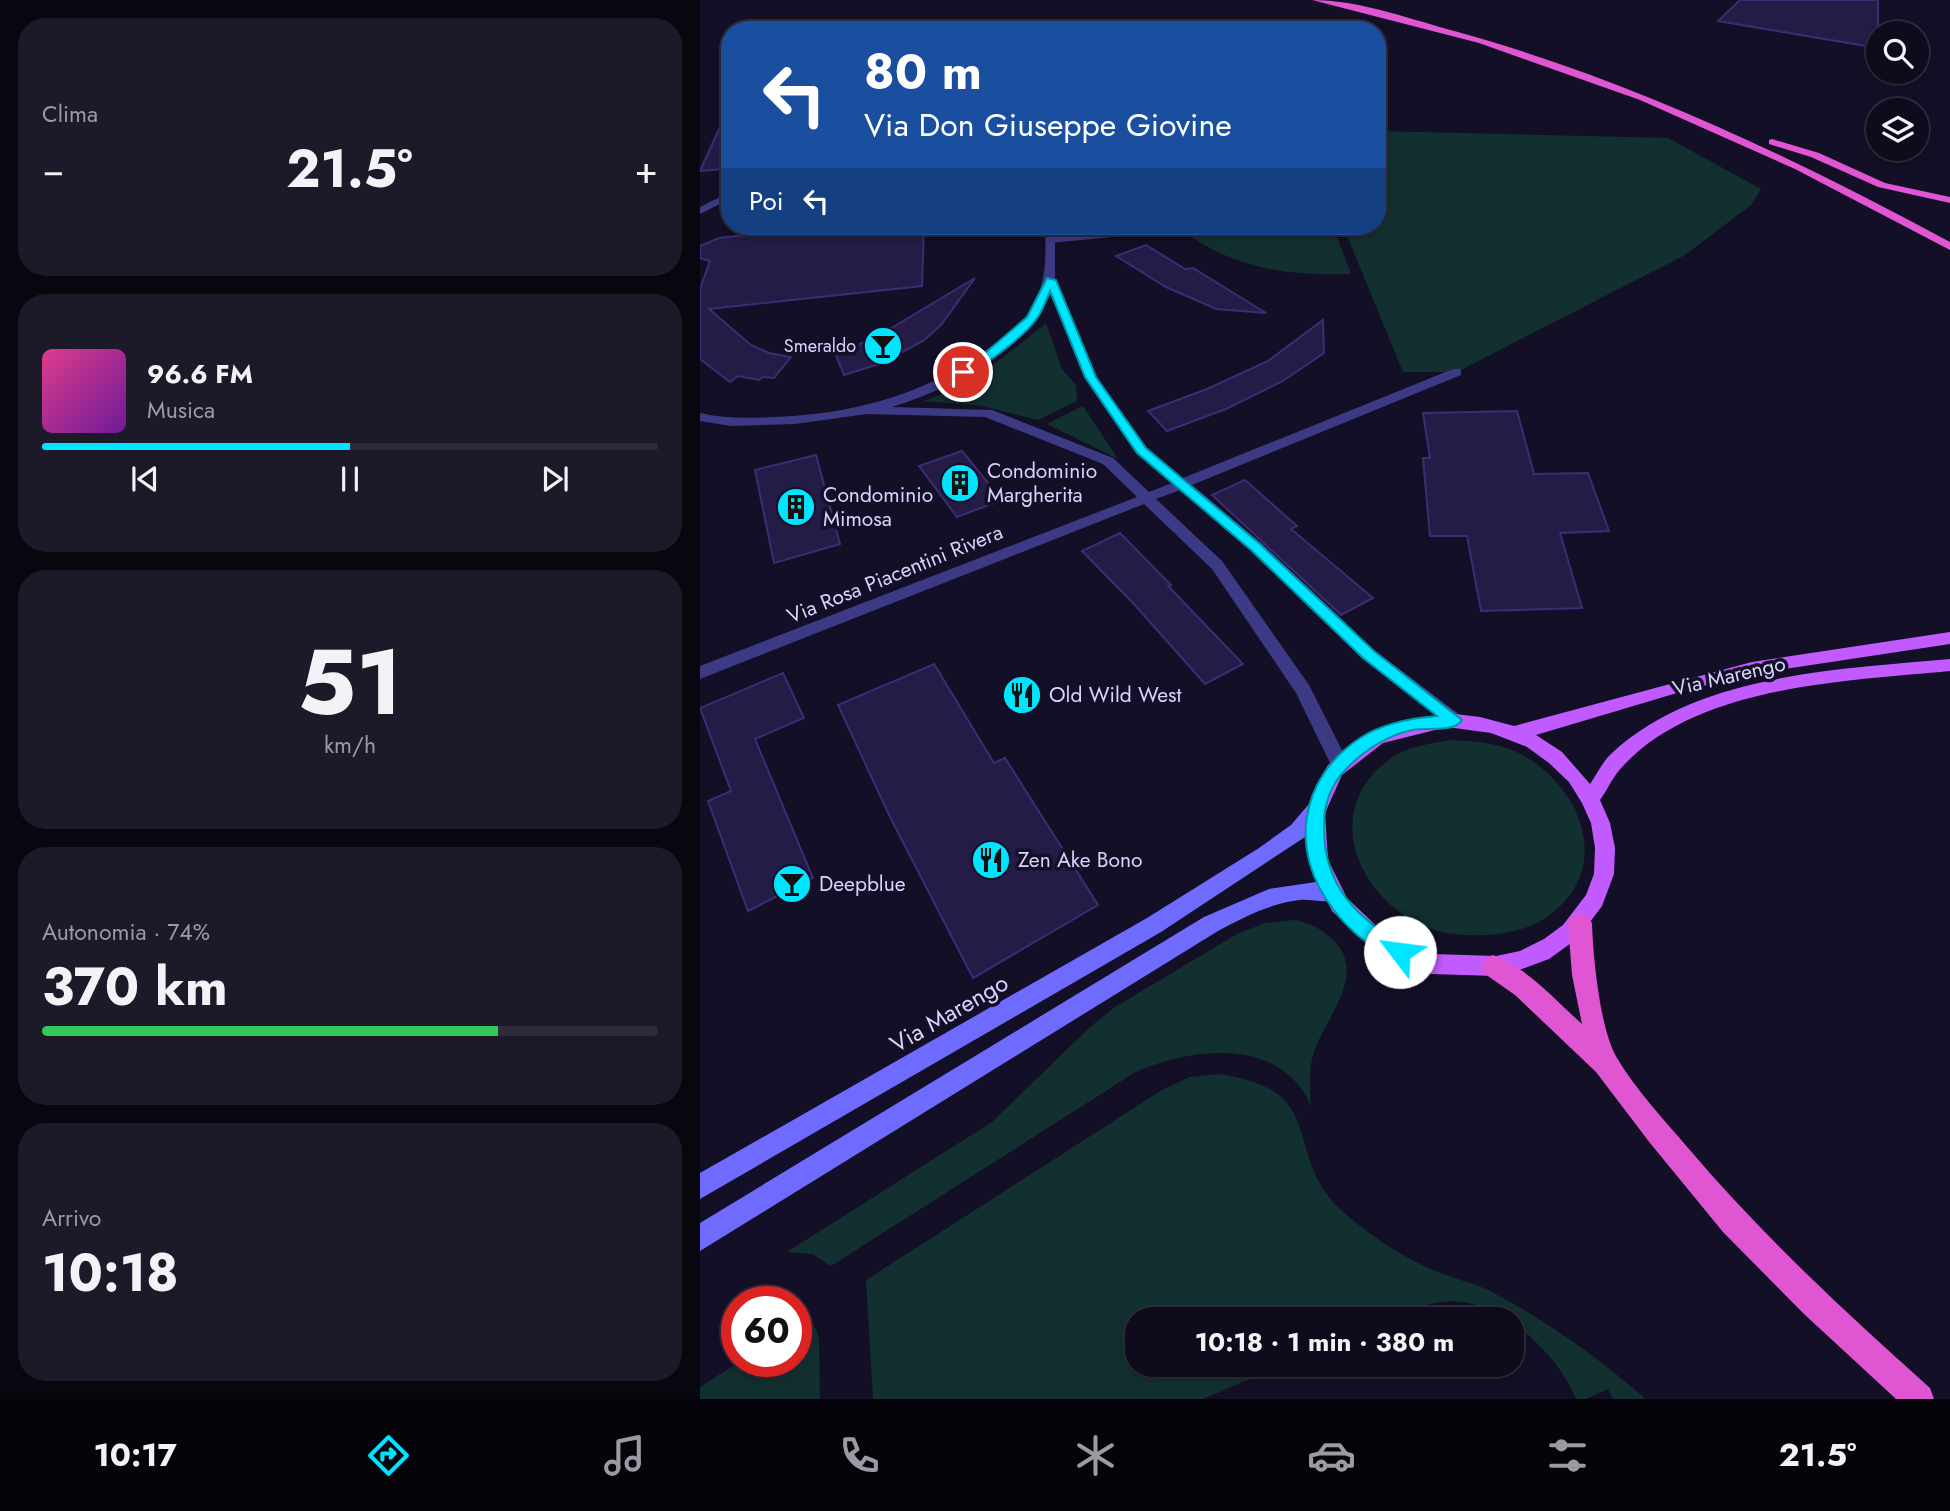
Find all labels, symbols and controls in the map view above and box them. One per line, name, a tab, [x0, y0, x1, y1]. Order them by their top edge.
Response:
map controls	[1866, 21, 1929, 161]
button: search	[1866, 21, 1929, 84]
text: 80 m	[864, 37, 982, 107]
icon: left	[749, 49, 840, 140]
text: Clima	[42, 97, 98, 131]
button: layers	[1866, 98, 1929, 161]
text: Via Don Giuseppe Giovine	[864, 102, 1232, 148]
text: 21.5°	[286, 131, 413, 207]
text: −	[42, 142, 64, 197]
text: +	[635, 142, 658, 197]
text: Poi	[749, 182, 783, 220]
icon: left	[797, 182, 835, 220]
bar icon: Smeraldo	[862, 325, 904, 367]
place label: Smeraldo	[784, 333, 856, 359]
pin	[933, 342, 993, 402]
icon: arrive	[944, 353, 982, 391]
text: 96.6 FM	[147, 355, 253, 393]
text: Musica	[147, 393, 215, 427]
place label: Condominio Margherita	[987, 456, 1097, 510]
icon: previous	[126, 460, 164, 498]
icon: pause	[331, 460, 369, 498]
icon: next	[536, 460, 574, 498]
building icon: Condominio Margherita	[939, 462, 981, 504]
place label: Condominio Mimosa	[823, 480, 933, 534]
building icon: Condominio Mimosa	[775, 486, 817, 528]
street label: Via Rosa Piacentini Rivera	[783, 517, 1007, 631]
text: 51	[297, 617, 403, 748]
street label: Via Marengo	[1670, 648, 1788, 704]
restaurant icon: Old Wild West	[1001, 674, 1043, 716]
place label: Old Wild West	[1049, 680, 1181, 710]
text: km/h	[324, 728, 376, 762]
restaurant icon: Zen Ake Bono	[970, 839, 1012, 881]
place label: Zen Ake Bono	[1018, 845, 1143, 875]
bar icon: Deepblue	[771, 863, 813, 905]
place label: Deepblue	[819, 869, 906, 899]
text: Autonomia · 74%	[42, 915, 210, 949]
position arrow	[1363, 915, 1437, 989]
text: 370 km	[42, 949, 228, 1025]
street label: Via Marengo	[883, 965, 1015, 1061]
text: Arrivo	[42, 1201, 101, 1235]
text: 10:18	[42, 1235, 179, 1311]
speed limit sign: 60	[721, 1286, 812, 1377]
text: 10:18 · 1 min · 380 m	[1195, 1323, 1454, 1361]
icon: directions	[364, 1431, 413, 1480]
icon: music	[600, 1431, 649, 1480]
icon: phone	[835, 1431, 884, 1480]
icon: climate	[1071, 1431, 1120, 1480]
icon: car	[1307, 1431, 1356, 1480]
icon: filters	[1543, 1431, 1592, 1480]
text: 10:17	[93, 1432, 177, 1478]
text: 21.5°	[1779, 1432, 1857, 1478]

